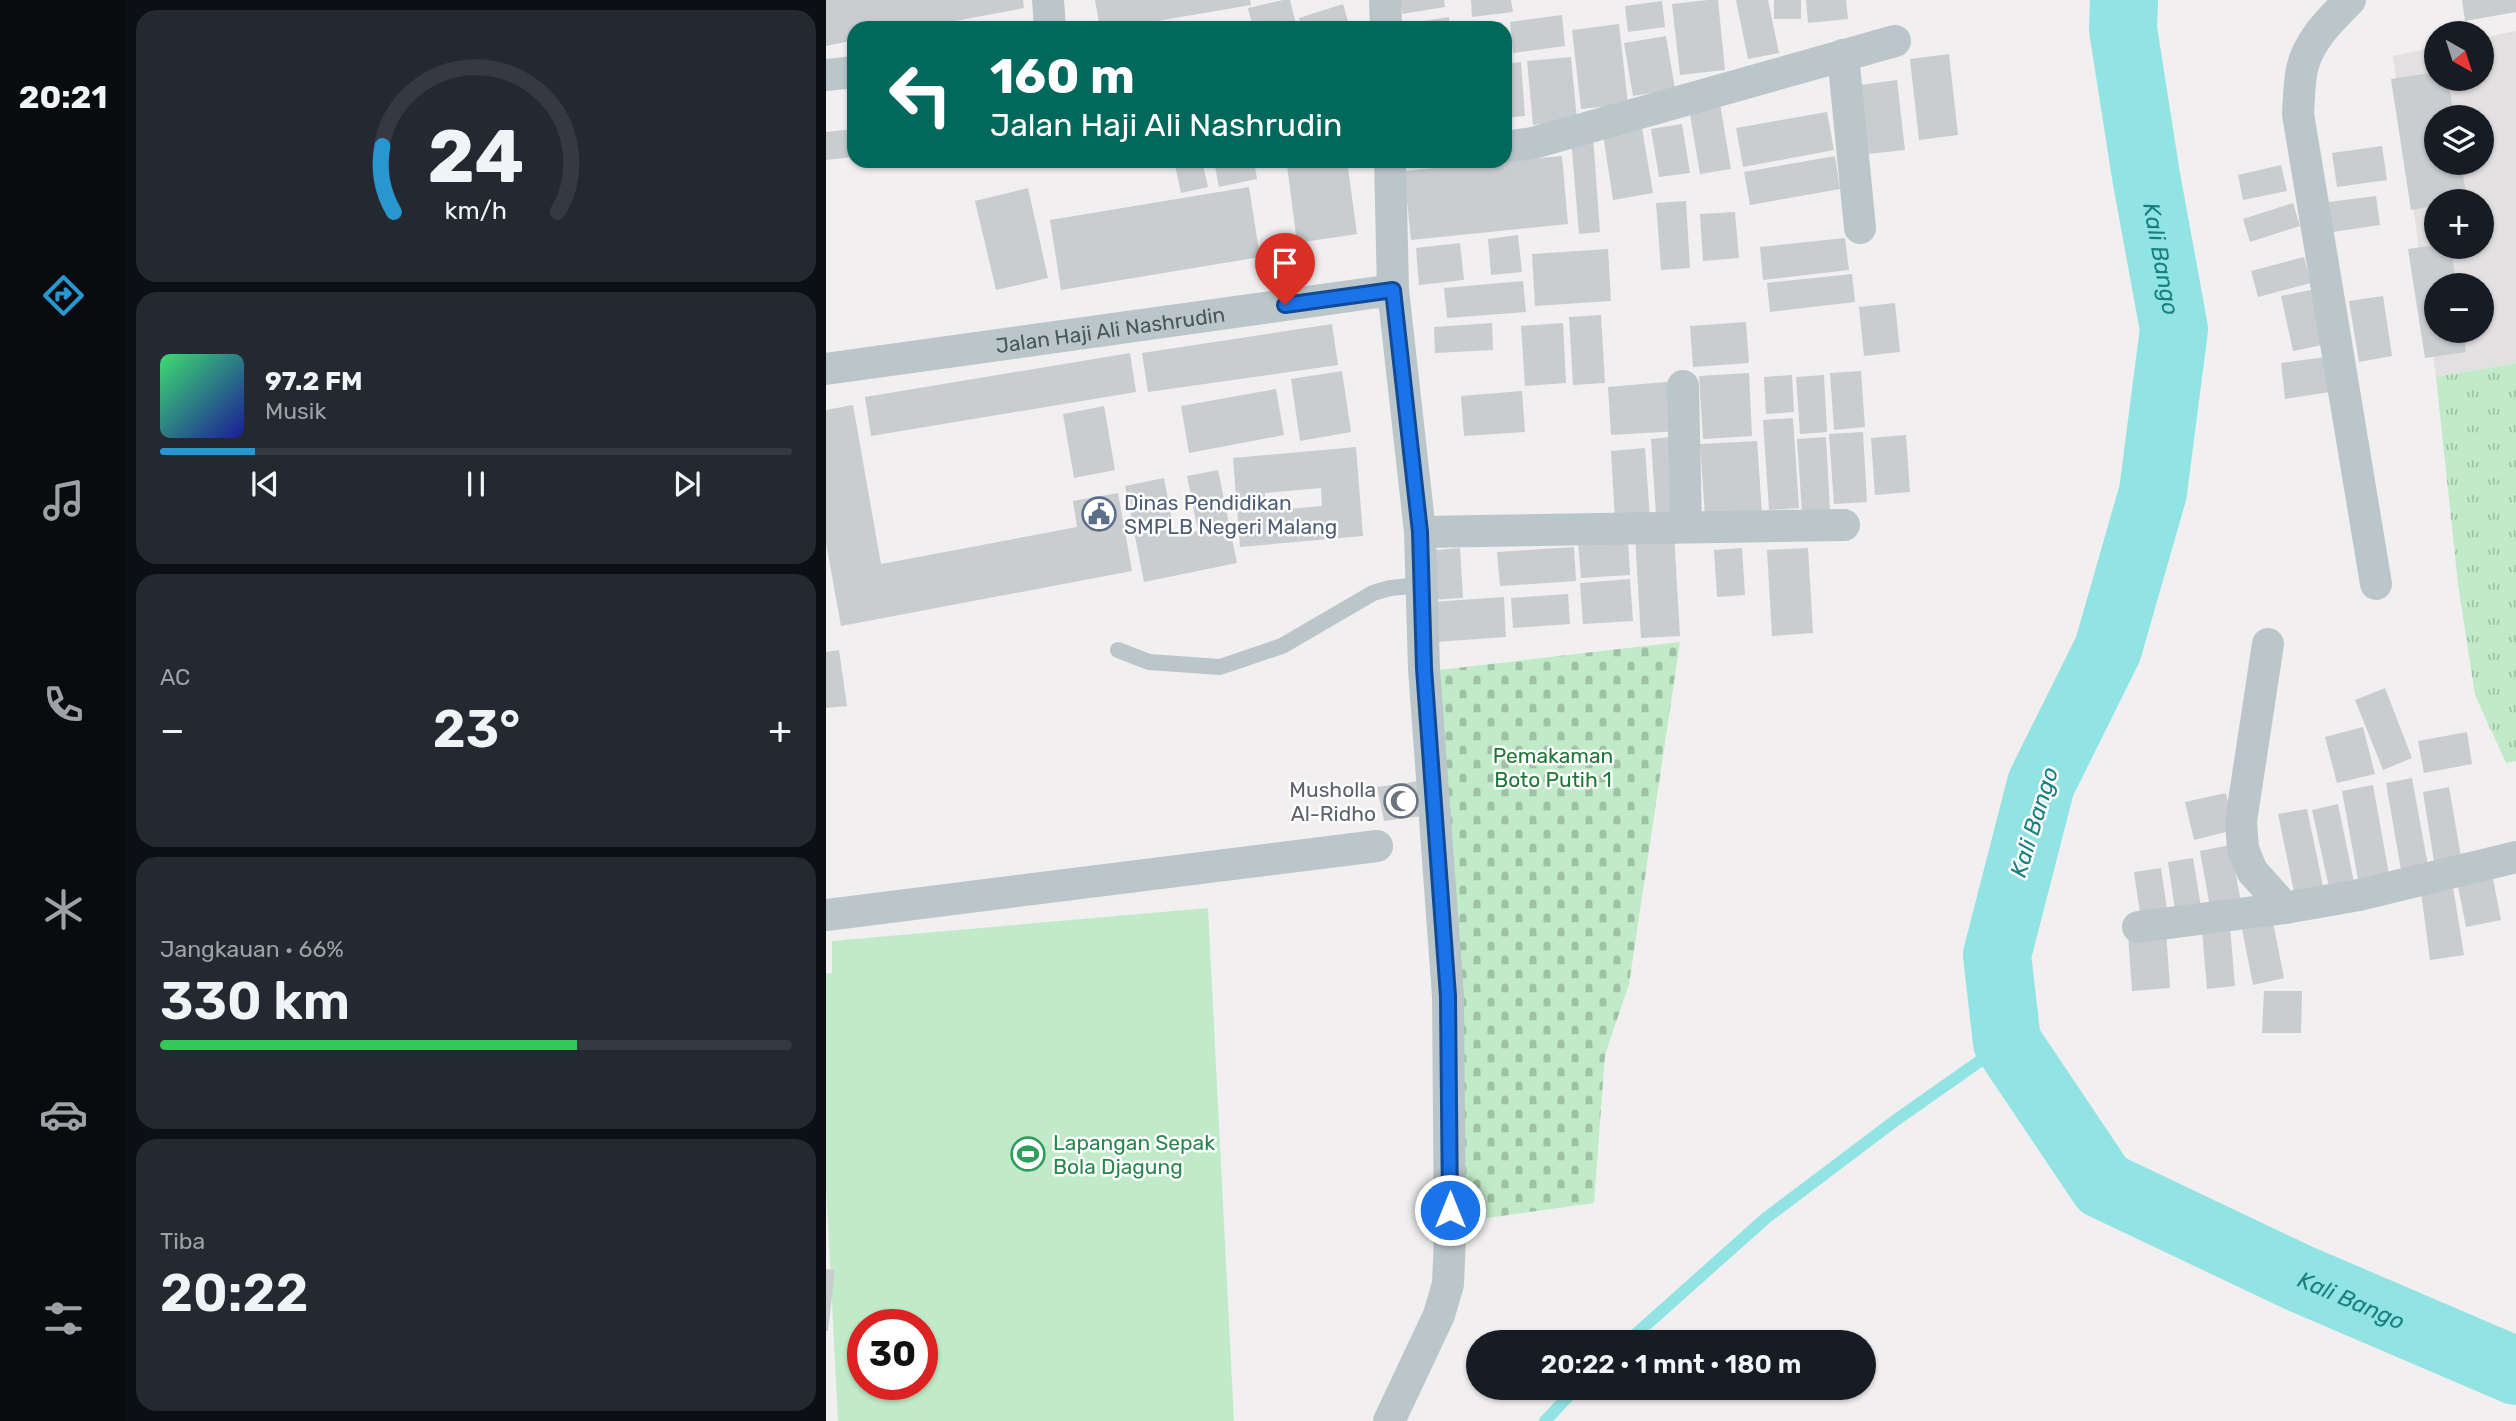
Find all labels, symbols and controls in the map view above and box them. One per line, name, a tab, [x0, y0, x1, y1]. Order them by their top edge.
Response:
north arrow	[2424, 21, 2494, 91]
map controls	[2424, 21, 2494, 343]
text: 160 m	[990, 47, 1135, 105]
icon: left	[875, 49, 966, 140]
text: 20:21	[19, 78, 107, 116]
button: layers	[2424, 105, 2494, 175]
text: Jalan Haji Ali Nashrudin	[990, 106, 1342, 144]
text: 24	[428, 114, 524, 200]
button: +	[2424, 189, 2494, 259]
text: km/h	[445, 196, 507, 225]
water label: Kali Bango	[2137, 200, 2185, 317]
pin	[1255, 233, 1315, 305]
icon: arrive	[1266, 244, 1304, 282]
icon: directions	[39, 271, 88, 320]
button: −	[2424, 273, 2494, 343]
street label: Jalan Haji Ali Nashrudin	[994, 301, 1227, 358]
text: 97.2 FM	[265, 366, 363, 397]
text: Musik	[265, 397, 326, 425]
icon: previous	[246, 465, 284, 503]
icon: pause	[457, 465, 495, 503]
icon: next	[668, 465, 706, 503]
icon: music	[39, 476, 88, 525]
place label: Dinas Pendidikan SMPLB Negeri Malang	[1124, 490, 1337, 539]
public building icon: Dinas Pendidikan SMPLB Negeri Malang	[1080, 495, 1118, 533]
text: AC	[160, 663, 190, 691]
icon: phone	[39, 680, 88, 729]
text: 23°	[433, 698, 520, 760]
text: −	[160, 707, 185, 753]
text: +	[768, 707, 792, 753]
park label: Pemakaman Boto Putih 1	[1493, 743, 1613, 792]
water label: Kali Bango	[2004, 764, 2064, 880]
place label: Musholla Al-Ridho	[1289, 777, 1376, 826]
mosque icon: Musholla Al-Ridho	[1382, 782, 1420, 820]
icon: climate	[39, 885, 88, 934]
text: Jangkauan · 66%	[160, 935, 344, 963]
text: 330 km	[160, 970, 350, 1032]
icon: car	[39, 1090, 88, 1139]
place label: Lapangan Sepak Bola Djagung	[1053, 1130, 1215, 1179]
sports icon: Lapangan Sepak Bola Djagung	[1009, 1135, 1047, 1173]
position arrow	[1413, 1173, 1487, 1247]
text: Tiba	[160, 1227, 205, 1255]
text: 20:22	[160, 1262, 308, 1324]
water label: Kali Bango	[2294, 1265, 2409, 1336]
icon: filters	[39, 1294, 88, 1343]
speed limit sign: 30	[847, 1309, 938, 1400]
text: 20:22 · 1 mnt · 180 m	[1541, 1349, 1801, 1380]

